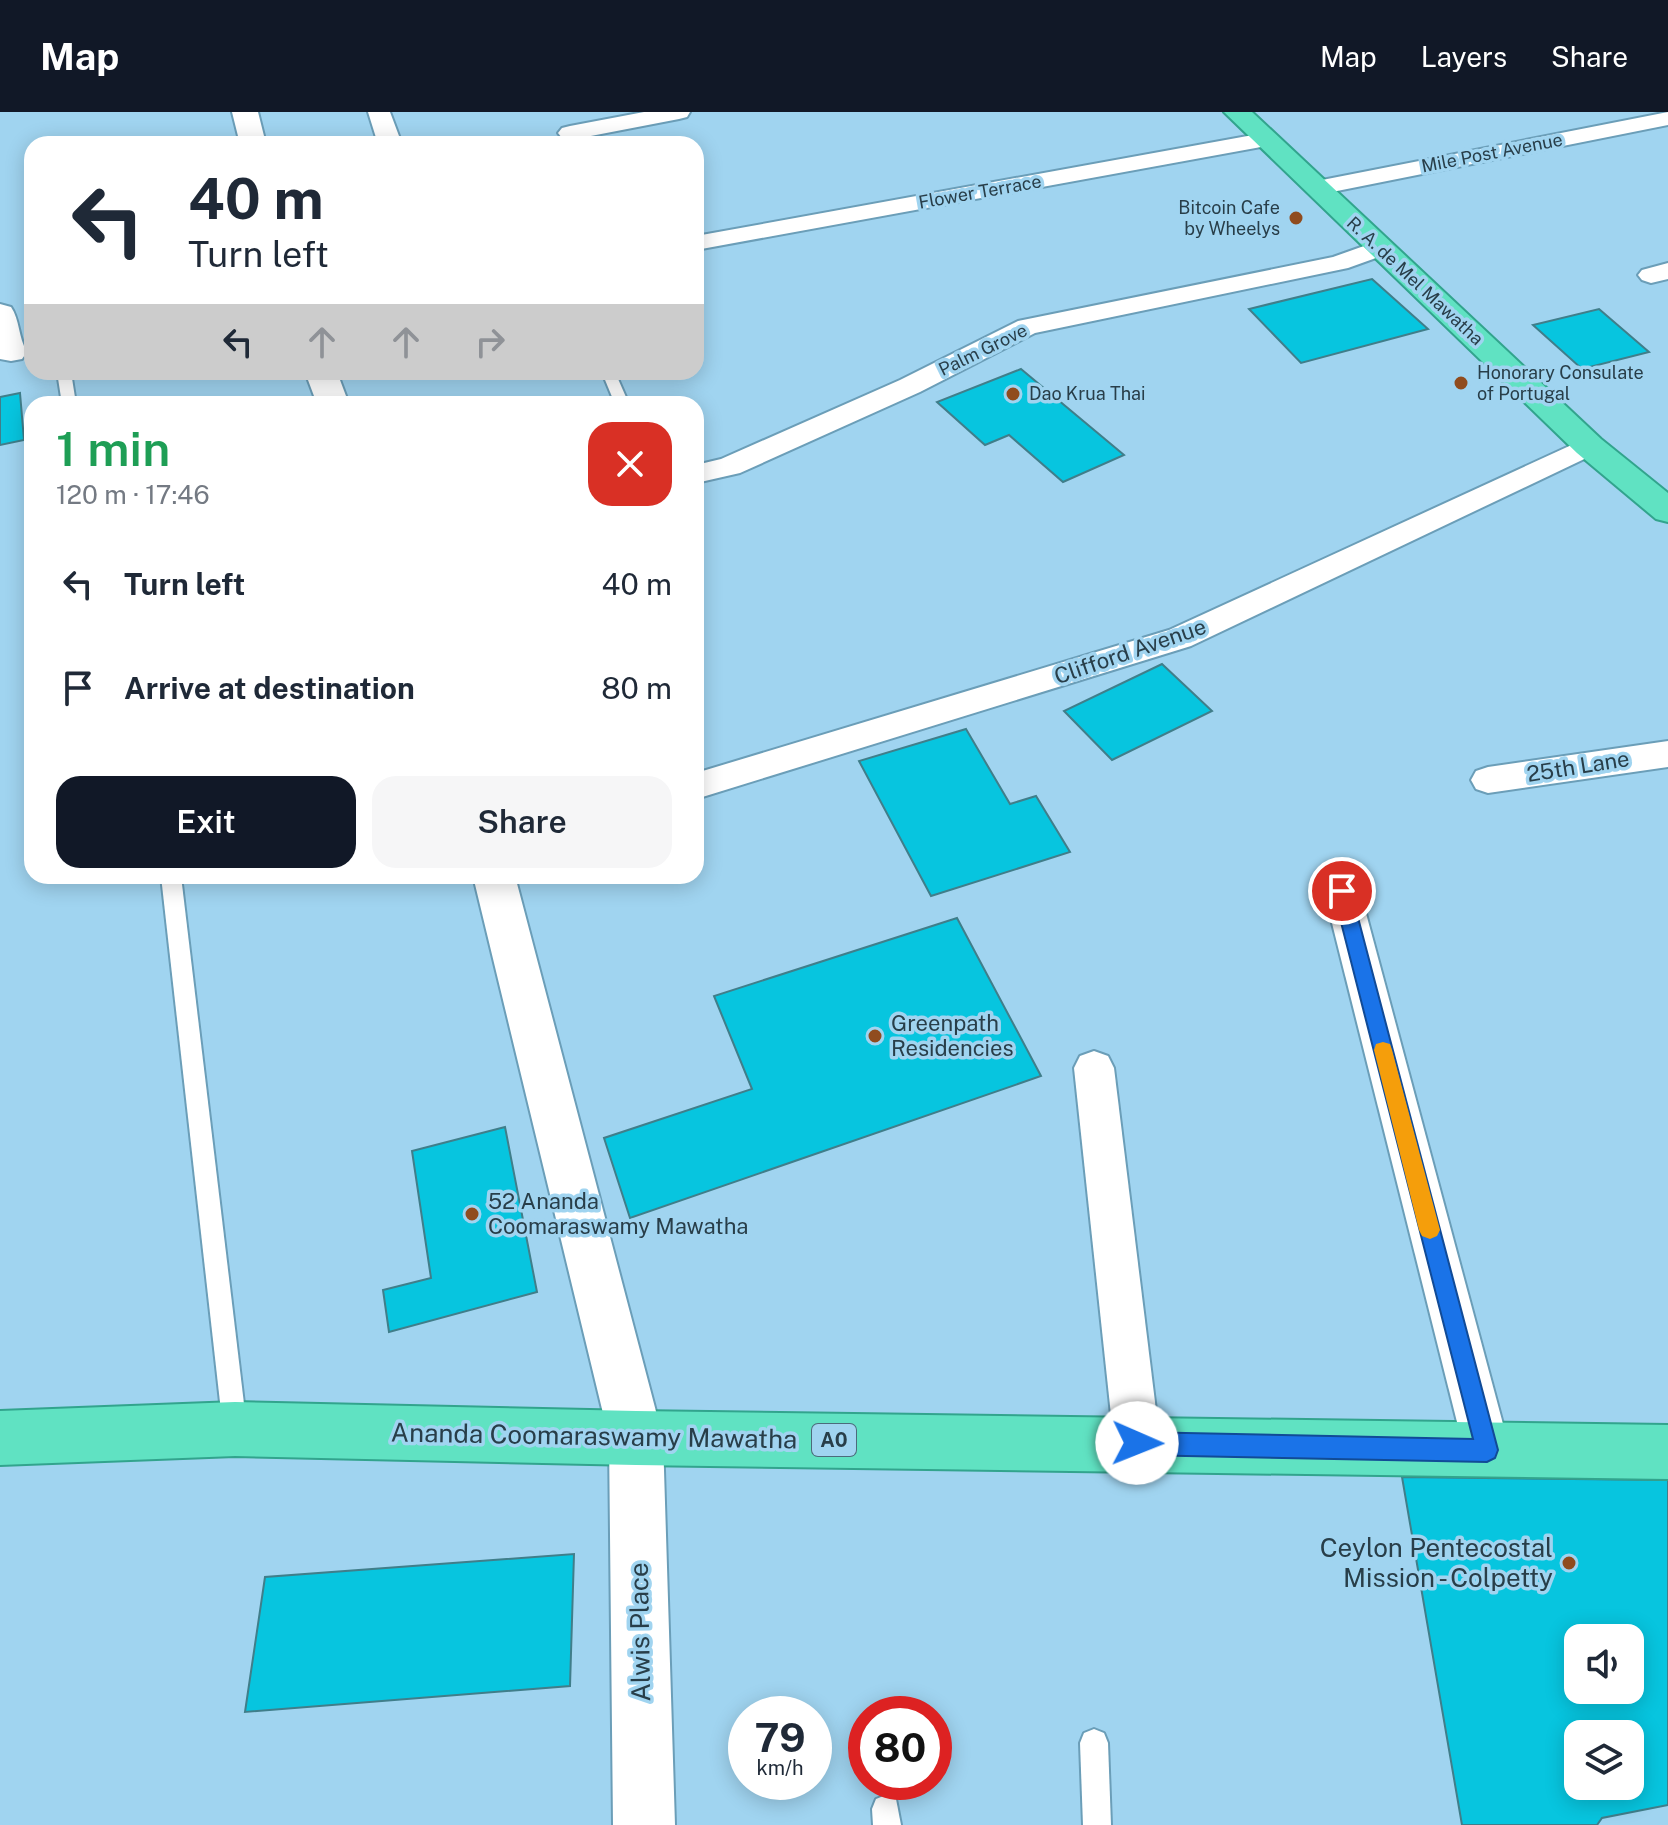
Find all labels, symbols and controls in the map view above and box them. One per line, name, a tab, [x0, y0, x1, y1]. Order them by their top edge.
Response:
text: Map	[40, 34, 119, 79]
text: Map	[1320, 40, 1377, 73]
text: Layers	[1421, 40, 1507, 73]
text: Share	[1551, 40, 1628, 73]
street label: Mile Post Avenue	[1419, 129, 1564, 177]
text: 40 m	[188, 166, 324, 232]
icon: left	[56, 168, 160, 272]
street label: Flower Terrace	[917, 170, 1043, 213]
place label: Bitcoin Cafe by Wheelys	[1178, 197, 1280, 239]
marker: Bitcoin Cafe by Wheelys	[1287, 209, 1305, 227]
street label: R. A. de Mel Mawatha	[1343, 212, 1488, 349]
text: Turn left	[188, 233, 329, 275]
street label: Palm Grove	[935, 319, 1030, 380]
icon: left	[216, 320, 260, 364]
icon: ahead	[300, 320, 344, 364]
icon: ahead	[384, 320, 428, 364]
icon: right	[468, 320, 512, 364]
place label: Honorary Consulate of Portugal	[1477, 362, 1644, 404]
marker: Honorary Consulate of Portugal	[1452, 374, 1470, 392]
place label: Dao Krua Thai	[1029, 383, 1145, 404]
marker: Dao Krua Thai	[1004, 385, 1022, 403]
text: 1 min	[56, 420, 170, 477]
button: close	[588, 422, 672, 506]
text: 120 m · 17:46	[56, 479, 210, 510]
icon: left	[56, 562, 100, 606]
text: Turn left	[124, 566, 245, 602]
text: 40 m	[602, 566, 672, 602]
street label: Clifford Avenue	[1051, 613, 1209, 689]
icon: arrive	[56, 666, 100, 710]
text: Arrive at destination	[124, 670, 415, 706]
text: 80 m	[601, 670, 672, 706]
street label: 25th Lane	[1525, 745, 1631, 787]
button: Exit	[56, 776, 356, 868]
button: Share	[372, 776, 672, 868]
pin	[1308, 857, 1376, 925]
icon: arrive	[1320, 869, 1364, 913]
place label: Greenpath Residencies	[891, 1010, 1014, 1061]
marker: Greenpath Residencies	[866, 1027, 884, 1045]
place label: 52 Ananda Coomaraswamy Mawatha	[488, 1188, 748, 1239]
marker: 52 Ananda Coomaraswamy Mawatha	[463, 1205, 481, 1223]
position arrow	[1095, 1401, 1179, 1485]
street label: Ananda Coomaraswamy Mawatha	[390, 1416, 798, 1455]
road number: A0	[812, 1424, 856, 1456]
place label: Ceylon Pentecostal Mission - Colpetty	[1320, 1532, 1553, 1593]
marker: Ceylon Pentecostal Mission - Colpetty	[1560, 1554, 1578, 1572]
street label: Alwis Place	[623, 1562, 656, 1702]
map controls	[1564, 1624, 1644, 1800]
button: sound	[1564, 1624, 1644, 1704]
speed limit sign: 80	[848, 1696, 952, 1800]
text: 79	[754, 1714, 806, 1761]
button: layers	[1564, 1720, 1644, 1800]
text: km/h	[756, 1756, 804, 1780]

